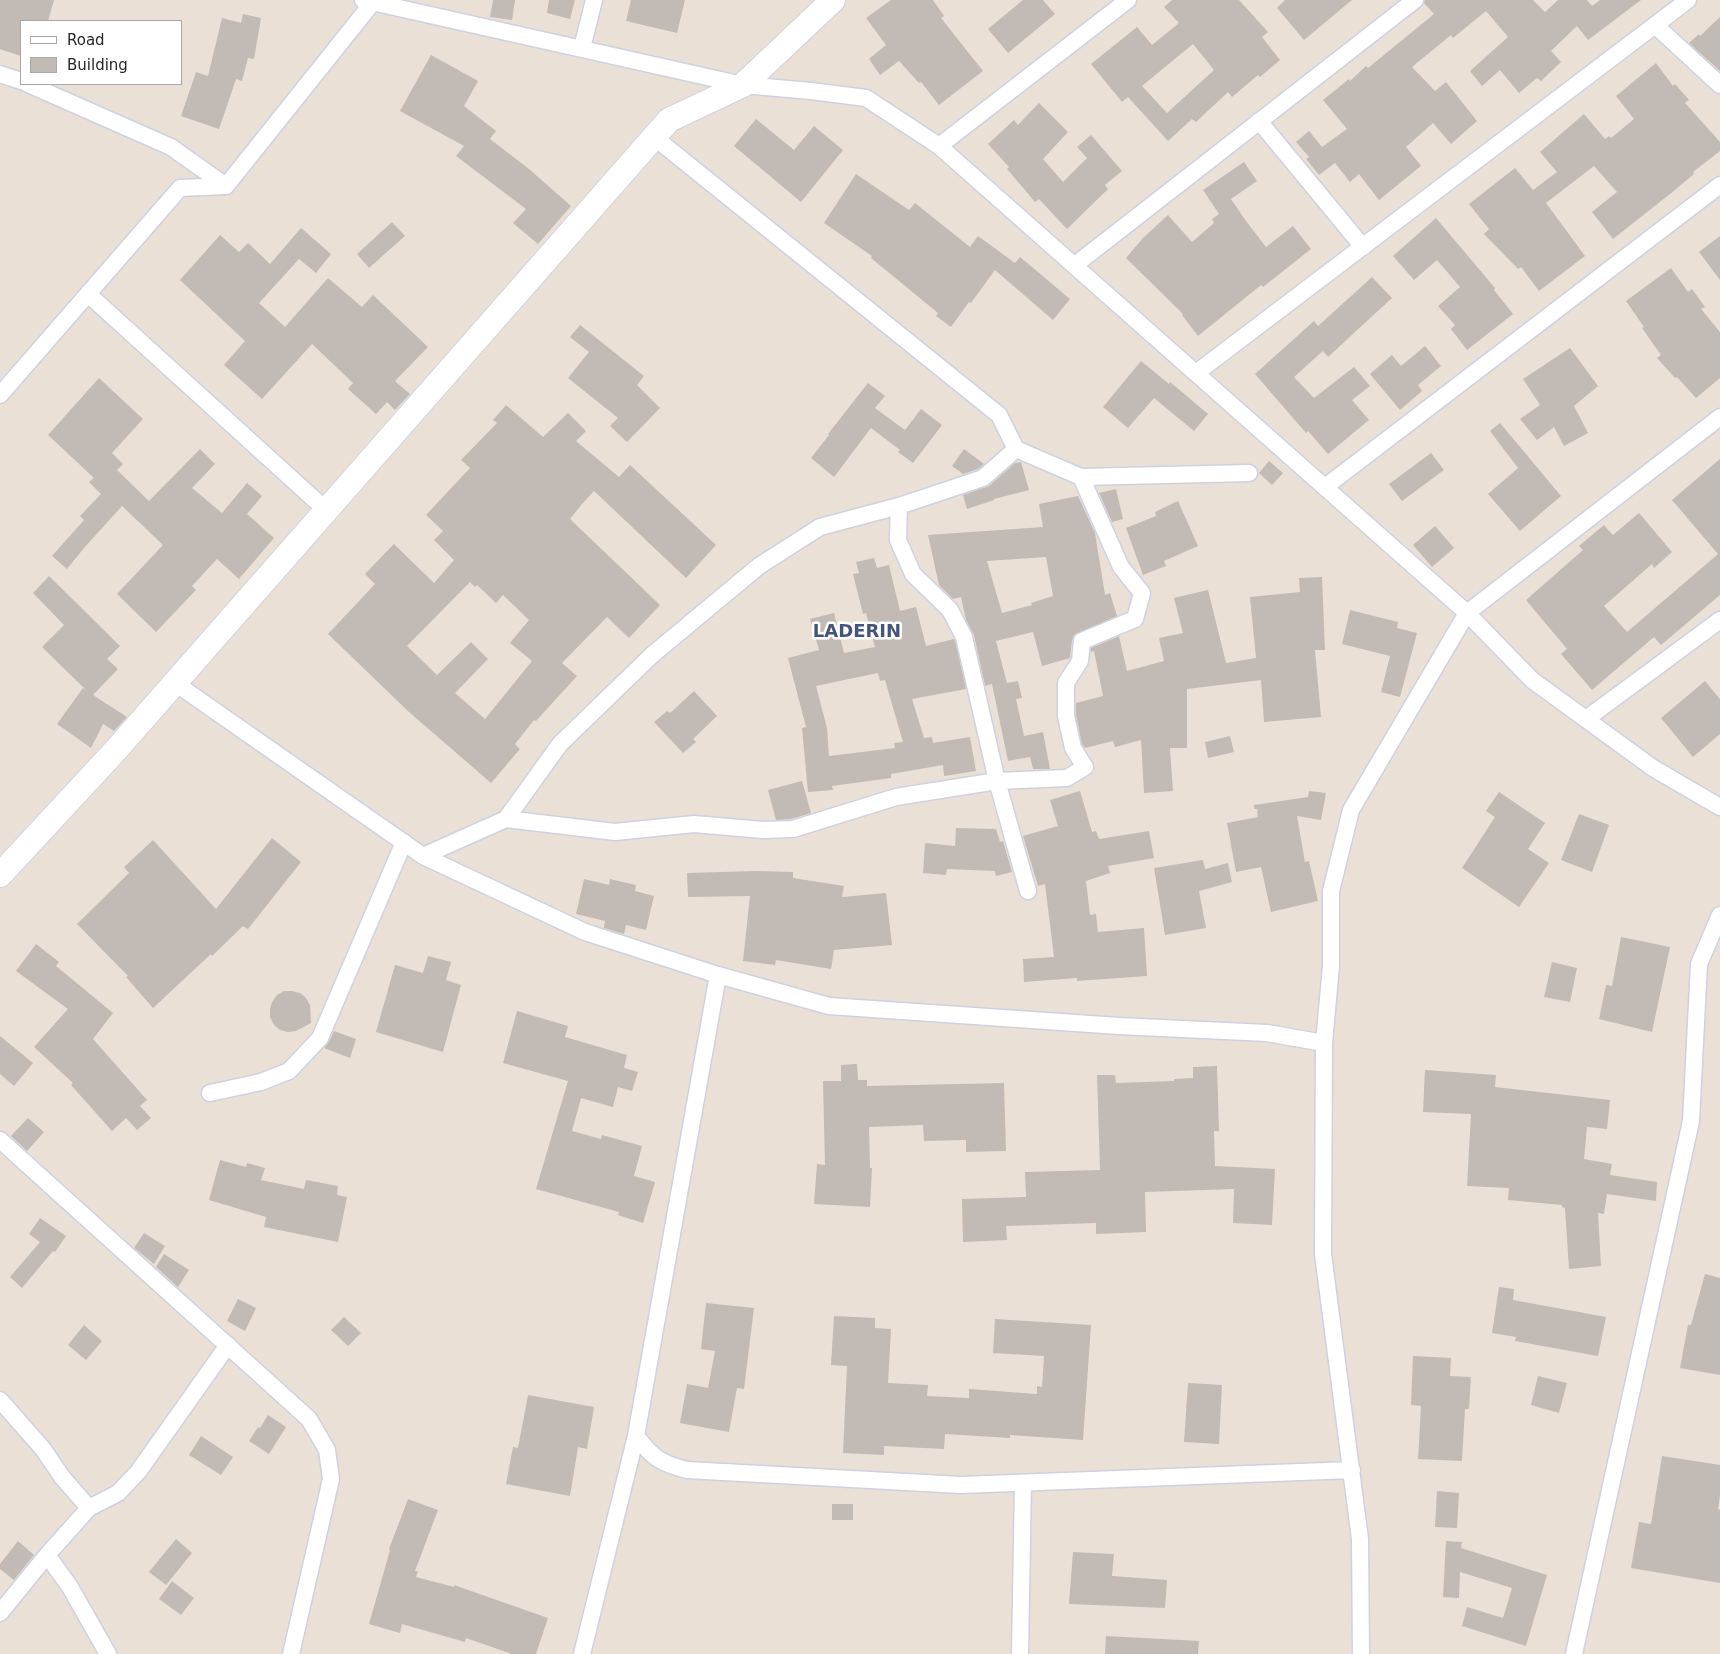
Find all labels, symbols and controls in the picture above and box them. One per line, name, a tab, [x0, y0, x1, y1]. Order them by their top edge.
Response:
legend	[20, 20, 182, 85]
text: Road	[67, 31, 105, 49]
text: Building	[67, 56, 128, 74]
district label: LADERIN	[813, 621, 901, 643]

